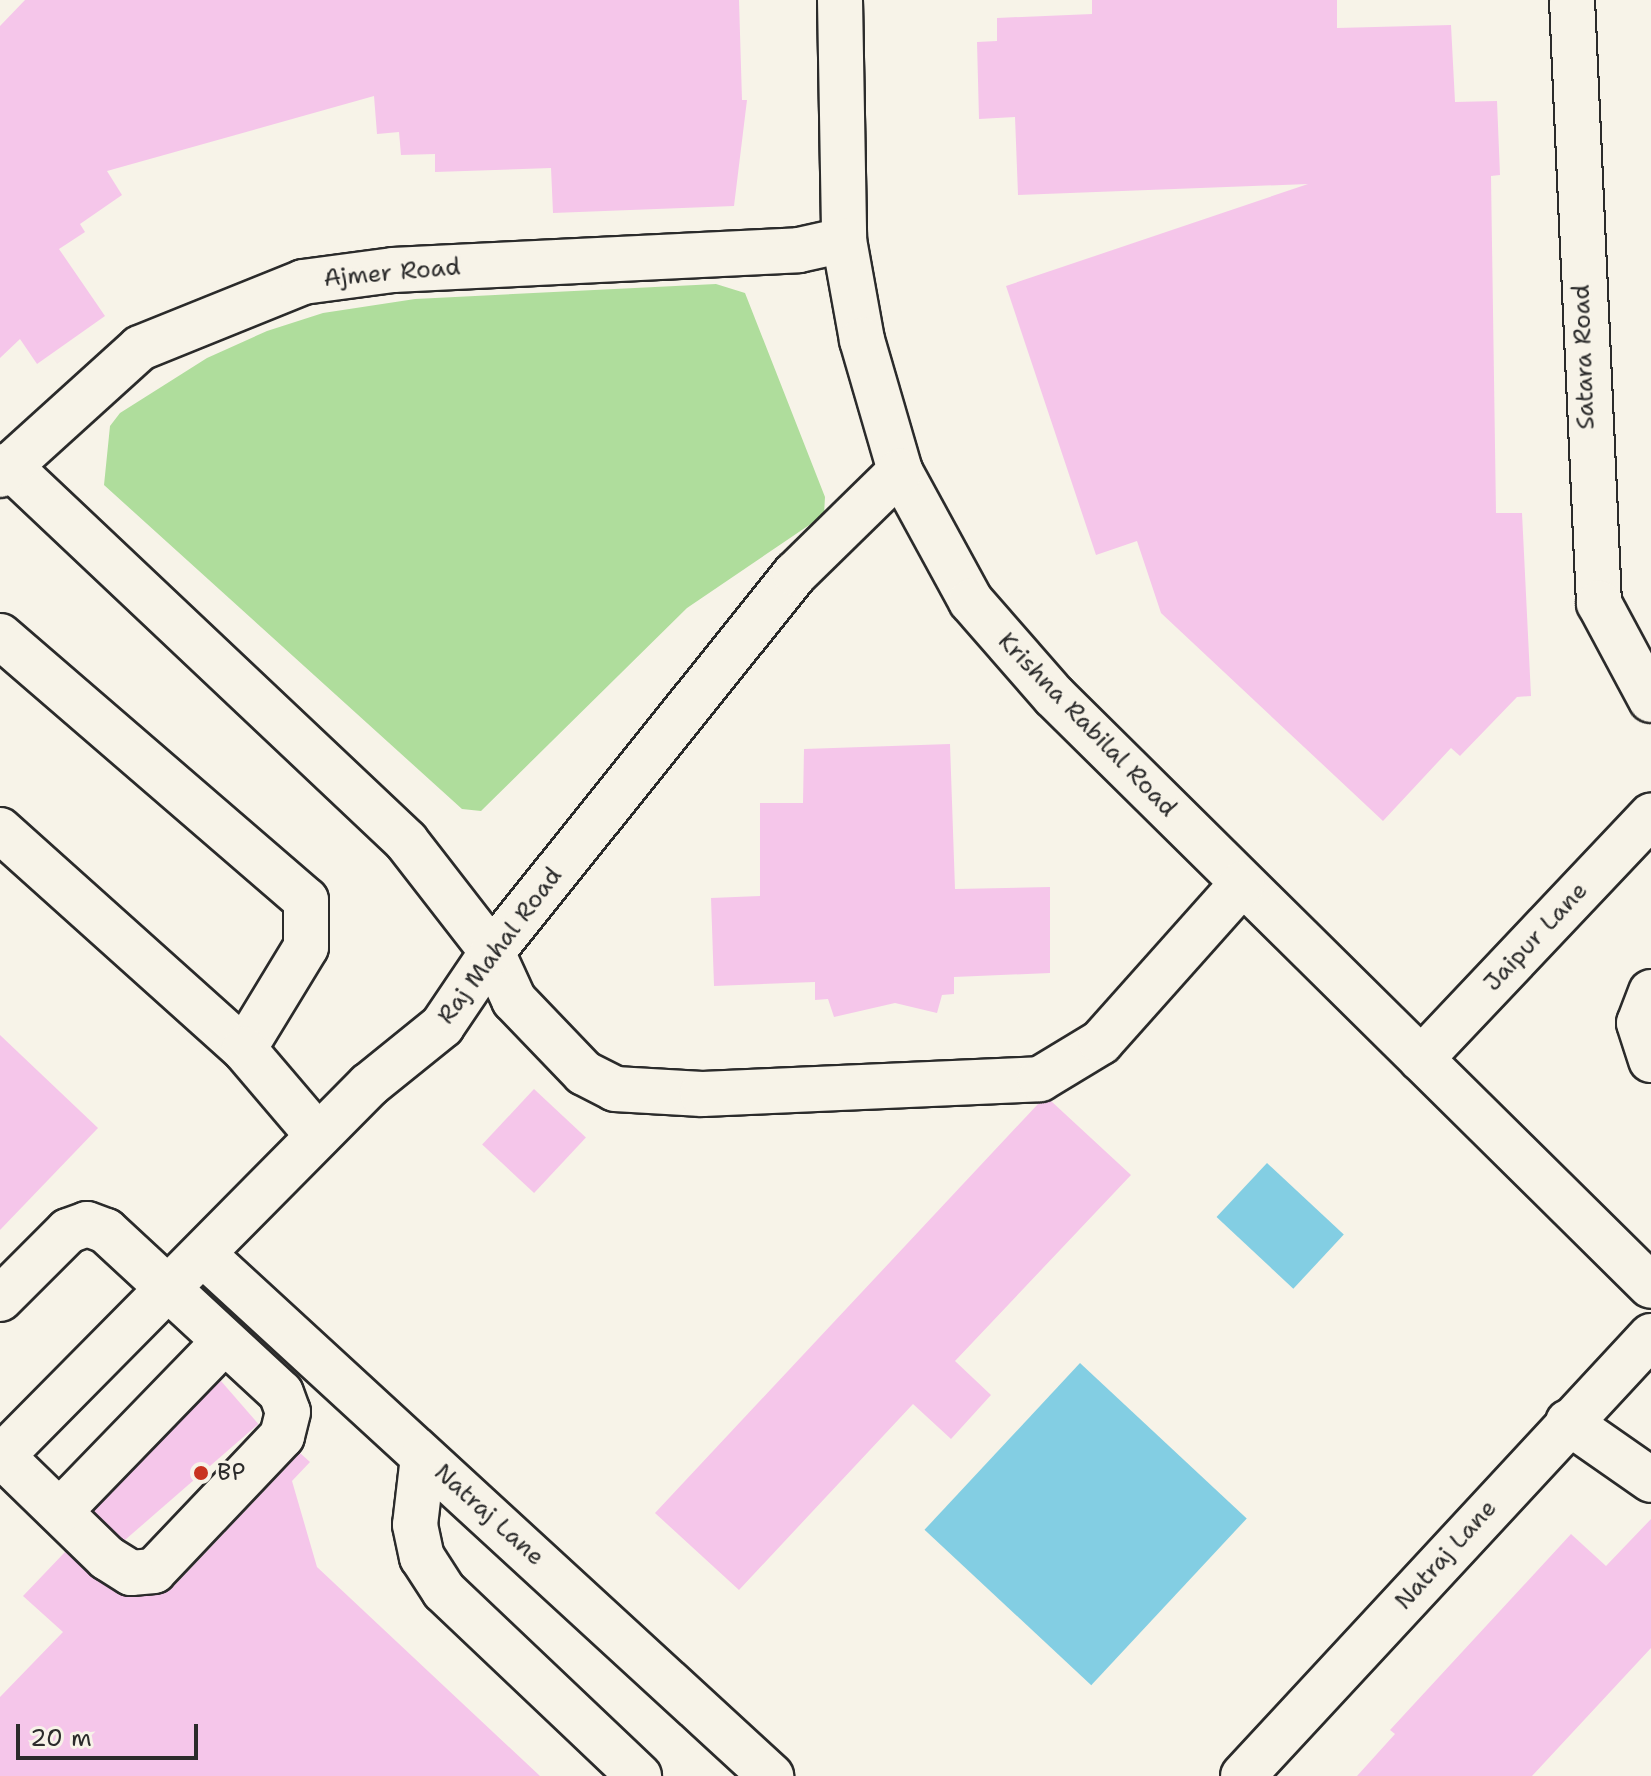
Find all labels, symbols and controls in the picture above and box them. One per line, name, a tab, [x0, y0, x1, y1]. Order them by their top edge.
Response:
street label: Ajmer Road	[322, 253, 462, 293]
street label: Satara Road	[1567, 284, 1601, 430]
street label: Krishna Rabilal Road	[992, 627, 1182, 823]
street label: Raj Mahal Road	[432, 862, 568, 1030]
street label: Jaipur Lane	[1478, 877, 1594, 997]
street label: Natraj Lane	[428, 1458, 550, 1572]
place label: BP	[217, 1459, 245, 1487]
marker: BP	[192, 1464, 210, 1482]
street label: Natraj Lane	[1389, 1494, 1503, 1616]
scale bar	[20, 1708, 202, 1758]
text: 20 m	[30, 1722, 92, 1754]

